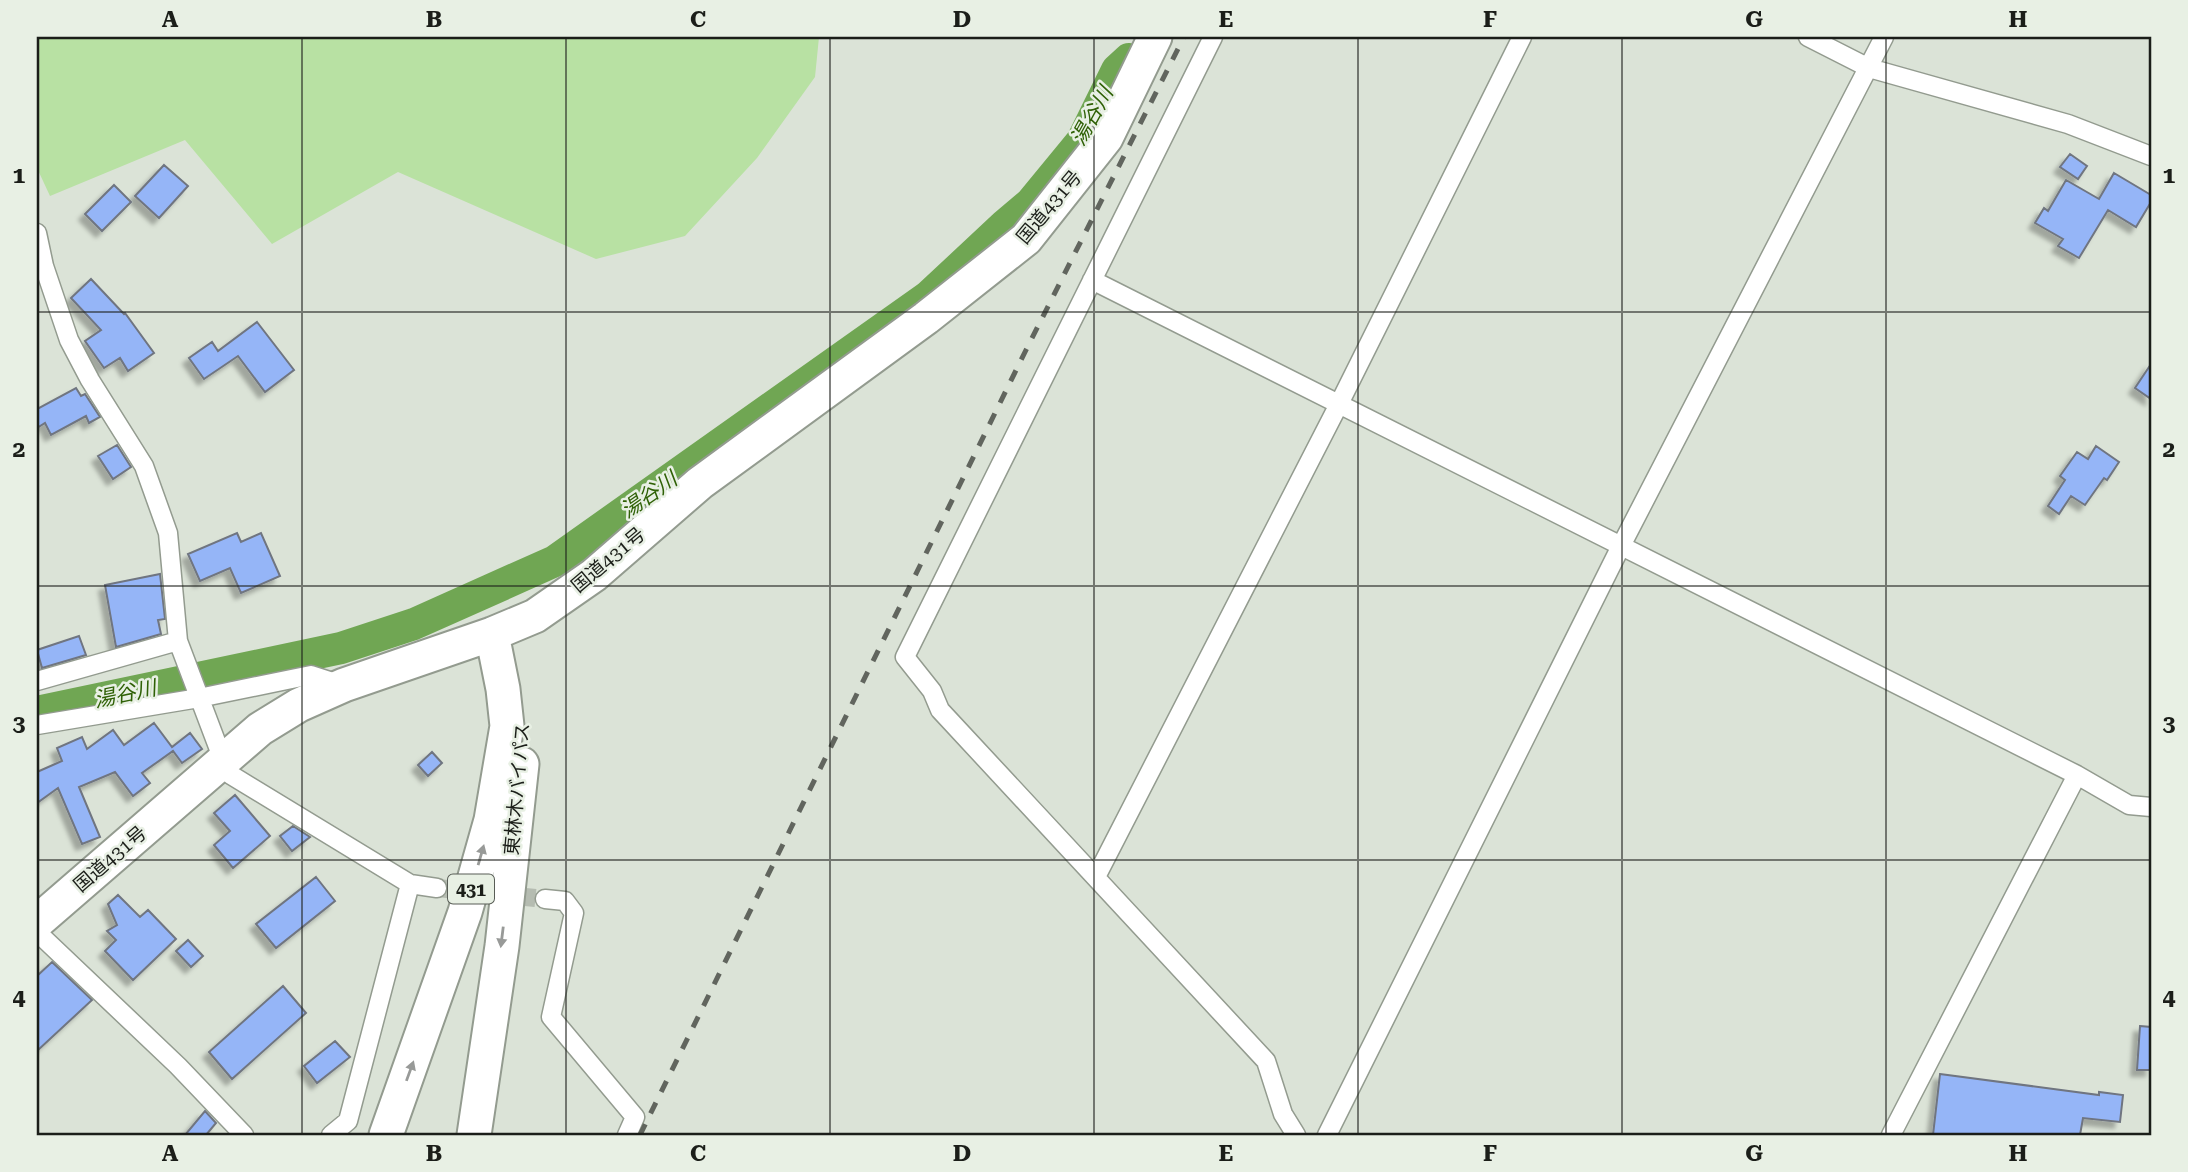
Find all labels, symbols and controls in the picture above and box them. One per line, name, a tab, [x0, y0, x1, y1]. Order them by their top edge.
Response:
text: A	[162, 6, 179, 33]
text: B	[426, 6, 442, 33]
text: C	[690, 6, 706, 33]
text: D	[953, 6, 971, 33]
text: E	[1219, 6, 1233, 33]
text: F	[1483, 6, 1497, 33]
text: G	[1745, 6, 1763, 33]
text: H	[2009, 6, 2028, 33]
water label: 湯谷川	[1066, 81, 1119, 149]
text: 1	[13, 162, 26, 189]
text: 1	[2163, 162, 2176, 189]
street label: 国道431号	[1012, 166, 1086, 248]
text: 2	[13, 436, 25, 463]
text: 2	[2163, 436, 2175, 463]
water label: 湯谷川	[616, 466, 683, 523]
street label: 国道431号	[567, 523, 649, 597]
water label: 湯谷川	[92, 675, 160, 712]
text: 3	[13, 710, 26, 737]
text: 3	[2163, 710, 2176, 737]
street label: 東林木バイパス	[500, 722, 534, 856]
street label: 国道431号	[69, 821, 151, 897]
one-way arrow	[476, 844, 487, 866]
road number: 431	[448, 874, 494, 904]
one-way arrow	[497, 927, 508, 949]
text: 4	[13, 984, 26, 1011]
text: 4	[2163, 984, 2176, 1011]
one-way arrow	[405, 1061, 416, 1082]
text: A	[162, 1140, 179, 1167]
text: B	[426, 1140, 442, 1167]
text: C	[690, 1140, 706, 1167]
text: D	[953, 1140, 971, 1167]
text: E	[1219, 1140, 1233, 1167]
text: F	[1483, 1140, 1497, 1167]
text: G	[1745, 1140, 1763, 1167]
text: H	[2009, 1140, 2028, 1167]

